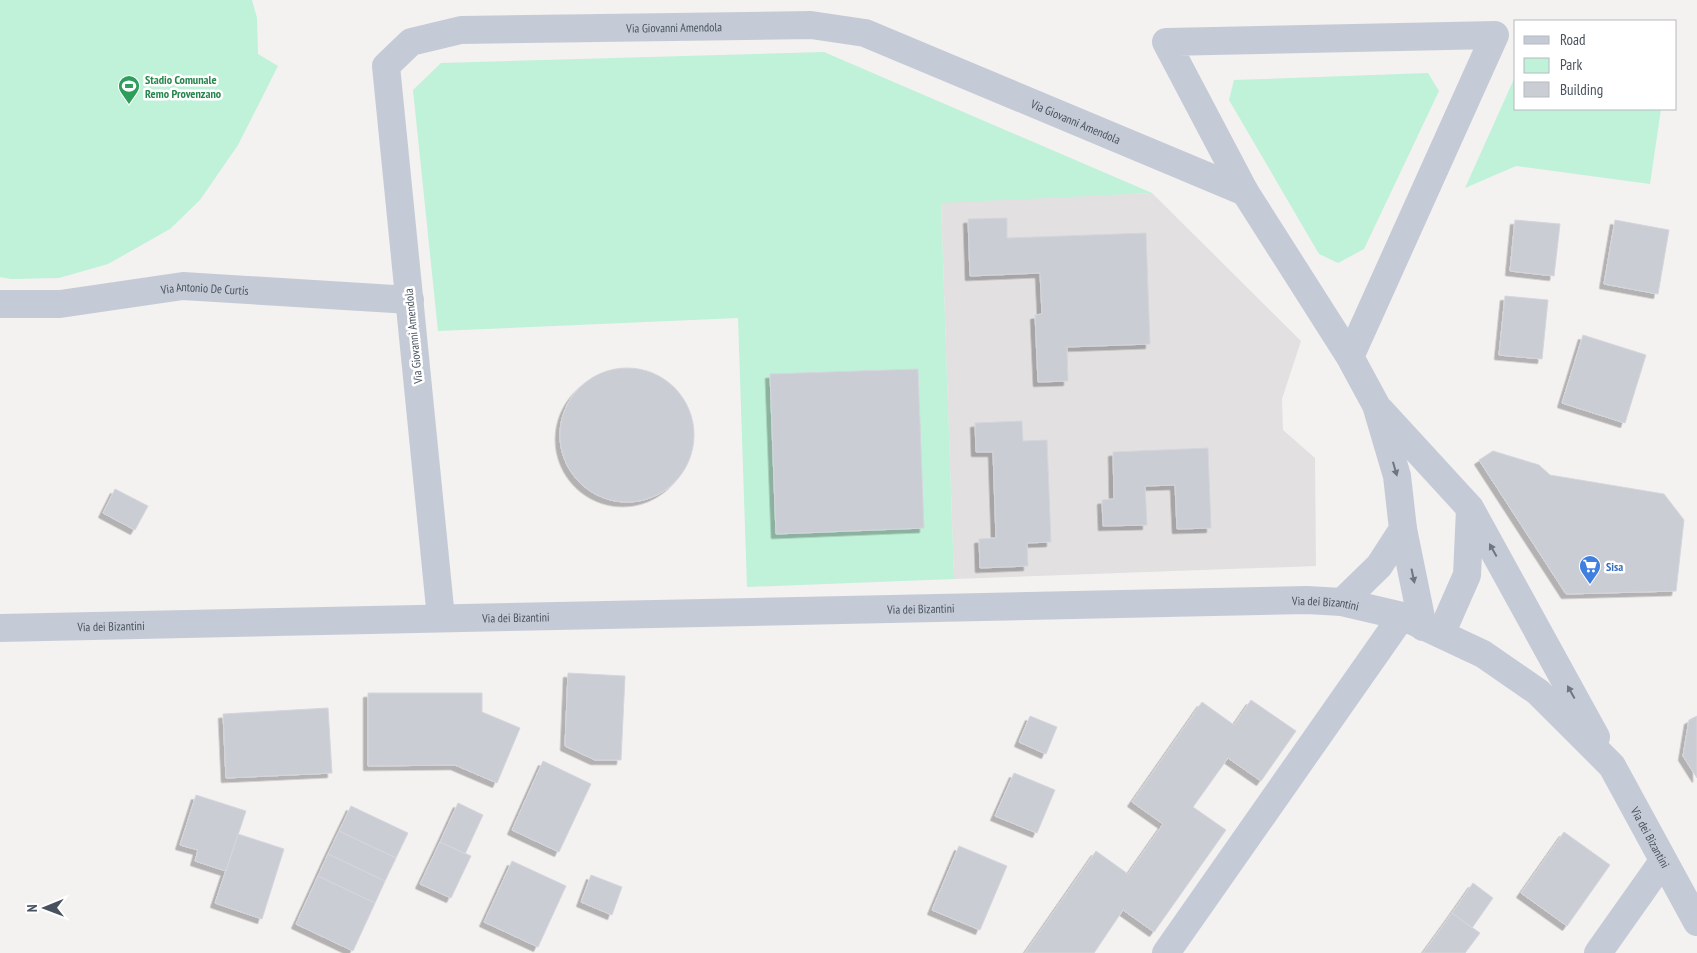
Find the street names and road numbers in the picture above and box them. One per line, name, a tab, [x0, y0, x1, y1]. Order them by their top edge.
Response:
street label: Via Giovanni Amendola	[625, 19, 722, 35]
street label: Via Giovanni Amendola	[1028, 95, 1123, 147]
street label: Via Antonio De Curtis	[159, 278, 249, 298]
street label: Via Giovanni Amendola	[401, 287, 426, 385]
street label: Via dei Bizantini	[1291, 592, 1361, 613]
street label: Via dei Bizantini	[886, 600, 955, 617]
street label: Via dei Bizantini	[481, 609, 550, 625]
street label: Via dei Bizantini	[76, 617, 145, 634]
street label: Via dei Bizantini	[1628, 803, 1673, 870]

